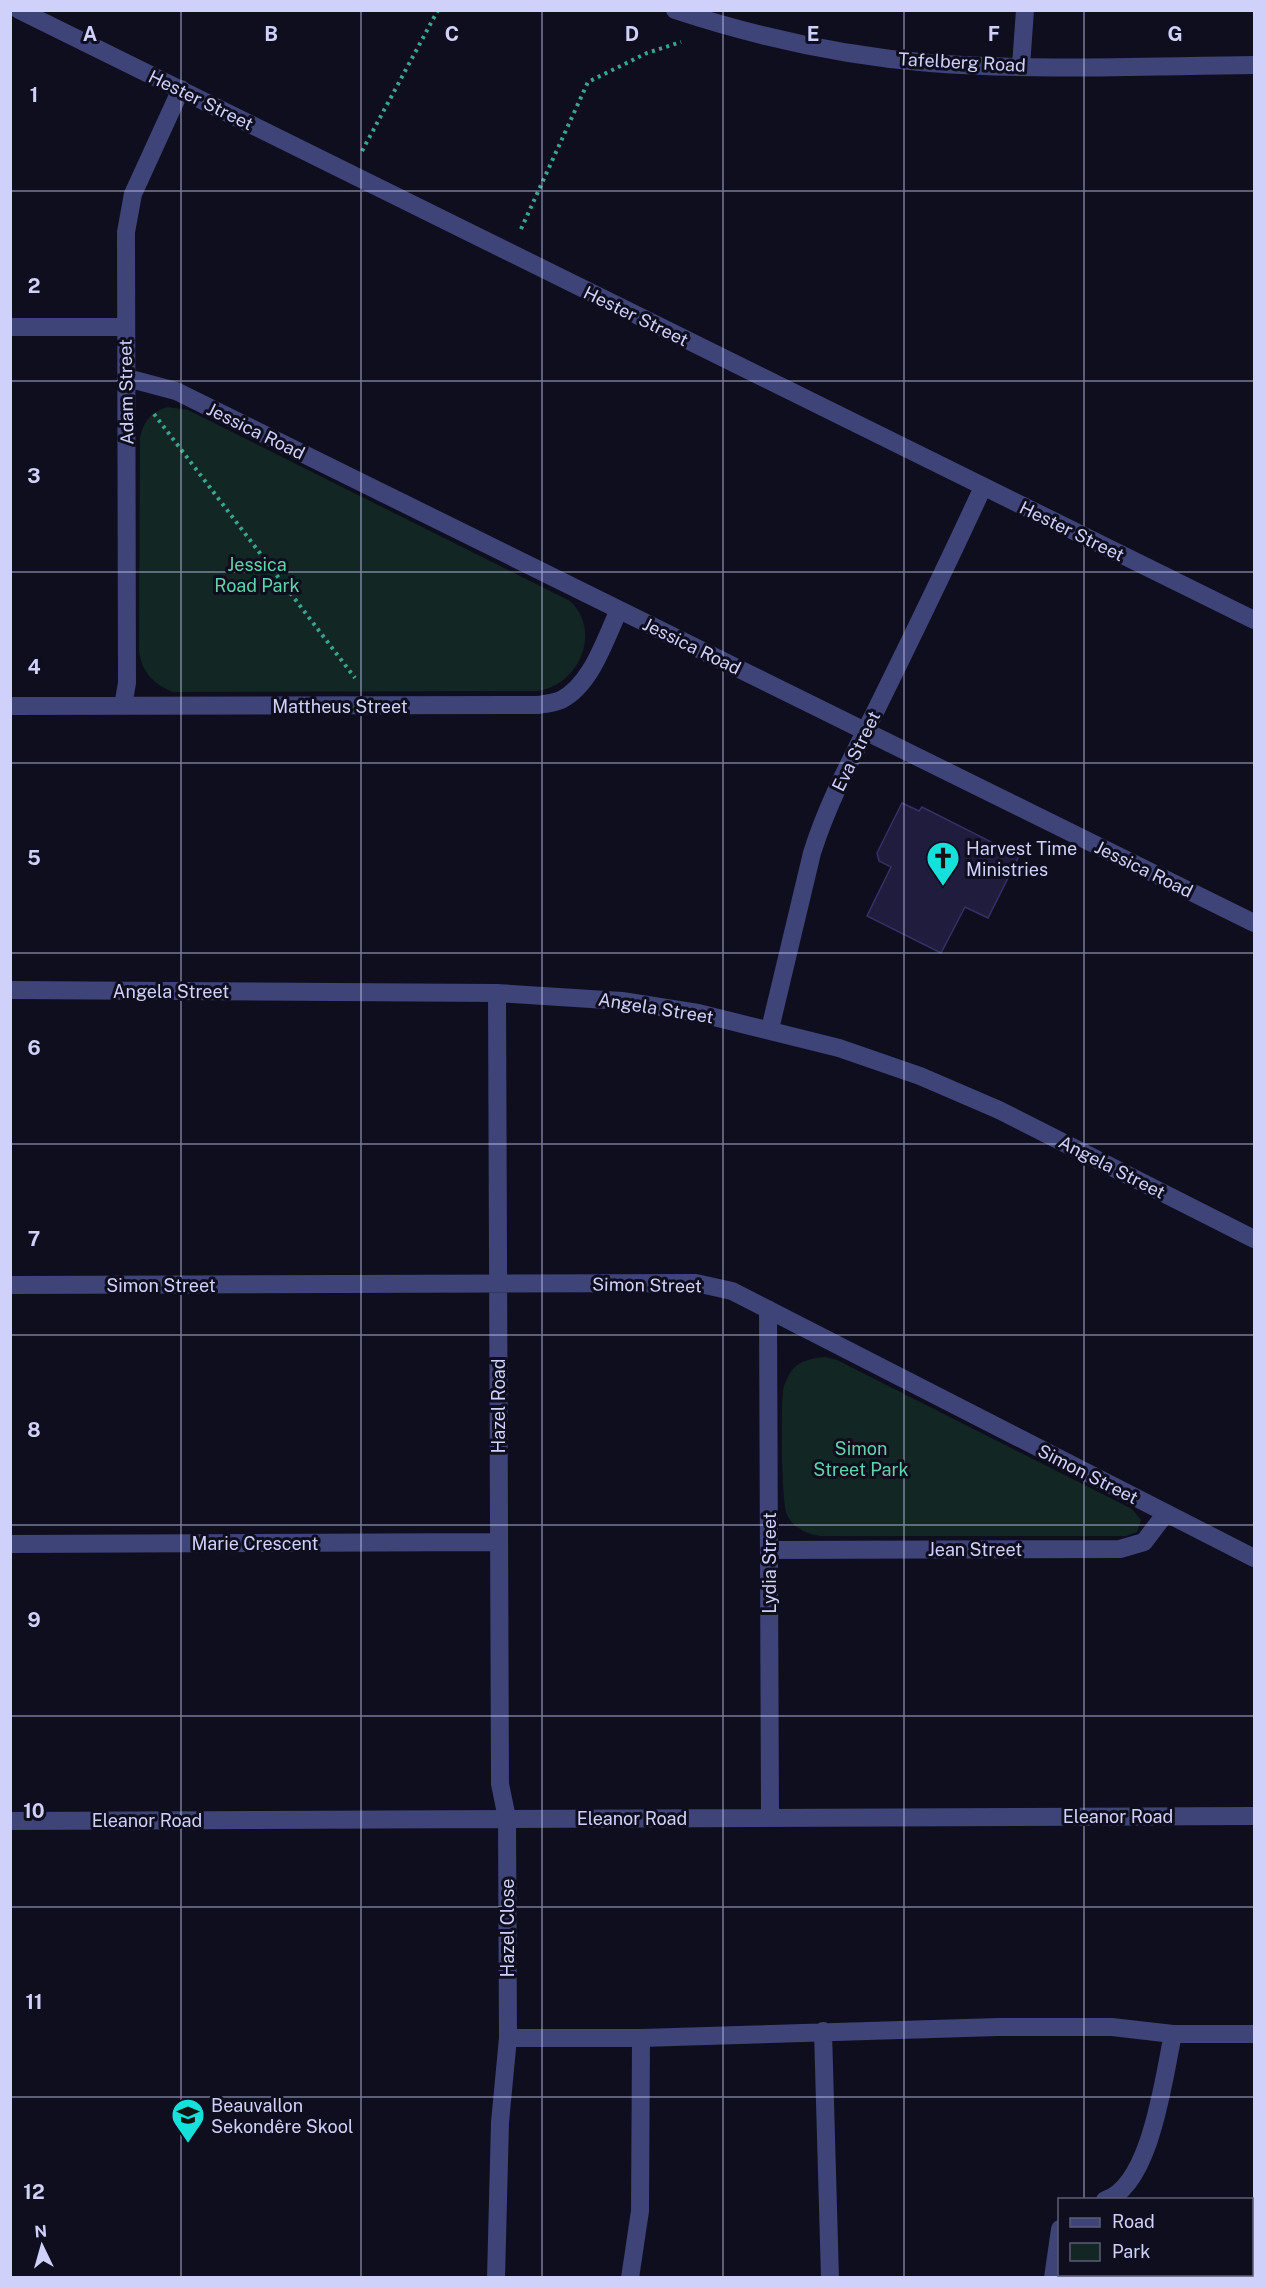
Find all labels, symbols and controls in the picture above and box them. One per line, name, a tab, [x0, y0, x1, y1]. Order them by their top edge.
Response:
text: A	[83, 22, 97, 46]
text: B	[264, 22, 278, 46]
text: C	[445, 22, 459, 46]
text: D	[625, 22, 639, 46]
text: E	[807, 22, 819, 46]
text: F	[988, 22, 1000, 46]
text: G	[1167, 22, 1183, 46]
street label: Tafelberg Road	[898, 48, 1026, 76]
street label: Hester Street	[145, 66, 257, 134]
text: 1	[30, 83, 38, 107]
text: 2	[28, 274, 40, 298]
street label: Hester Street	[580, 282, 692, 350]
street label: Adam Street	[115, 339, 137, 445]
street label: Jessica Road	[204, 398, 308, 464]
text: 3	[27, 464, 41, 488]
street label: Hester Street	[1016, 497, 1128, 565]
park label: Jessica Road Park	[214, 554, 300, 596]
street label: Jessica Road	[640, 613, 744, 679]
text: 4	[27, 655, 41, 679]
street label: Mattheus Street	[272, 696, 408, 717]
street label: Eva Street	[828, 707, 884, 795]
street label: Jessica Road	[1092, 836, 1196, 902]
place label: Harvest Time Ministries	[966, 838, 1077, 880]
church icon: Harvest Time Ministries	[925, 840, 961, 887]
text: 5	[27, 846, 41, 870]
street label: Angela Street	[113, 981, 229, 1002]
street label: Angela Street	[597, 989, 715, 1027]
text: 6	[27, 1036, 41, 1060]
street label: Angela Street	[1055, 1131, 1169, 1203]
text: 7	[28, 1227, 40, 1251]
street label: Simon Street	[592, 1274, 702, 1296]
street label: Simon Street	[106, 1275, 216, 1296]
street label: Hazel Road	[488, 1359, 509, 1453]
text: 8	[27, 1418, 41, 1442]
park label: Simon Street Park	[813, 1438, 909, 1480]
street label: Simon Street	[1034, 1440, 1142, 1508]
street label: Lydia Street	[759, 1512, 780, 1614]
street label: Marie Crescent	[191, 1533, 319, 1554]
street label: Jean Street	[928, 1539, 1022, 1560]
text: 9	[27, 1608, 41, 1632]
text: 10	[23, 1799, 45, 1823]
street label: Eleanor Road	[1063, 1806, 1173, 1827]
street label: Eleanor Road	[577, 1808, 687, 1829]
street label: Eleanor Road	[92, 1810, 202, 1831]
street label: Hazel Close	[497, 1878, 518, 1978]
text: 11	[25, 1990, 43, 2014]
place label: Beauvallon Sekondêre Skool	[211, 2095, 353, 2137]
school or university icon: Beauvallon Sekondêre Skool	[170, 2097, 206, 2144]
text: 12	[23, 2180, 45, 2204]
legend	[1058, 2198, 1253, 2276]
text: Road	[1112, 2211, 1155, 2232]
north arrow	[12, 2216, 72, 2276]
text: N	[34, 2222, 48, 2242]
text: Park	[1112, 2241, 1150, 2262]

